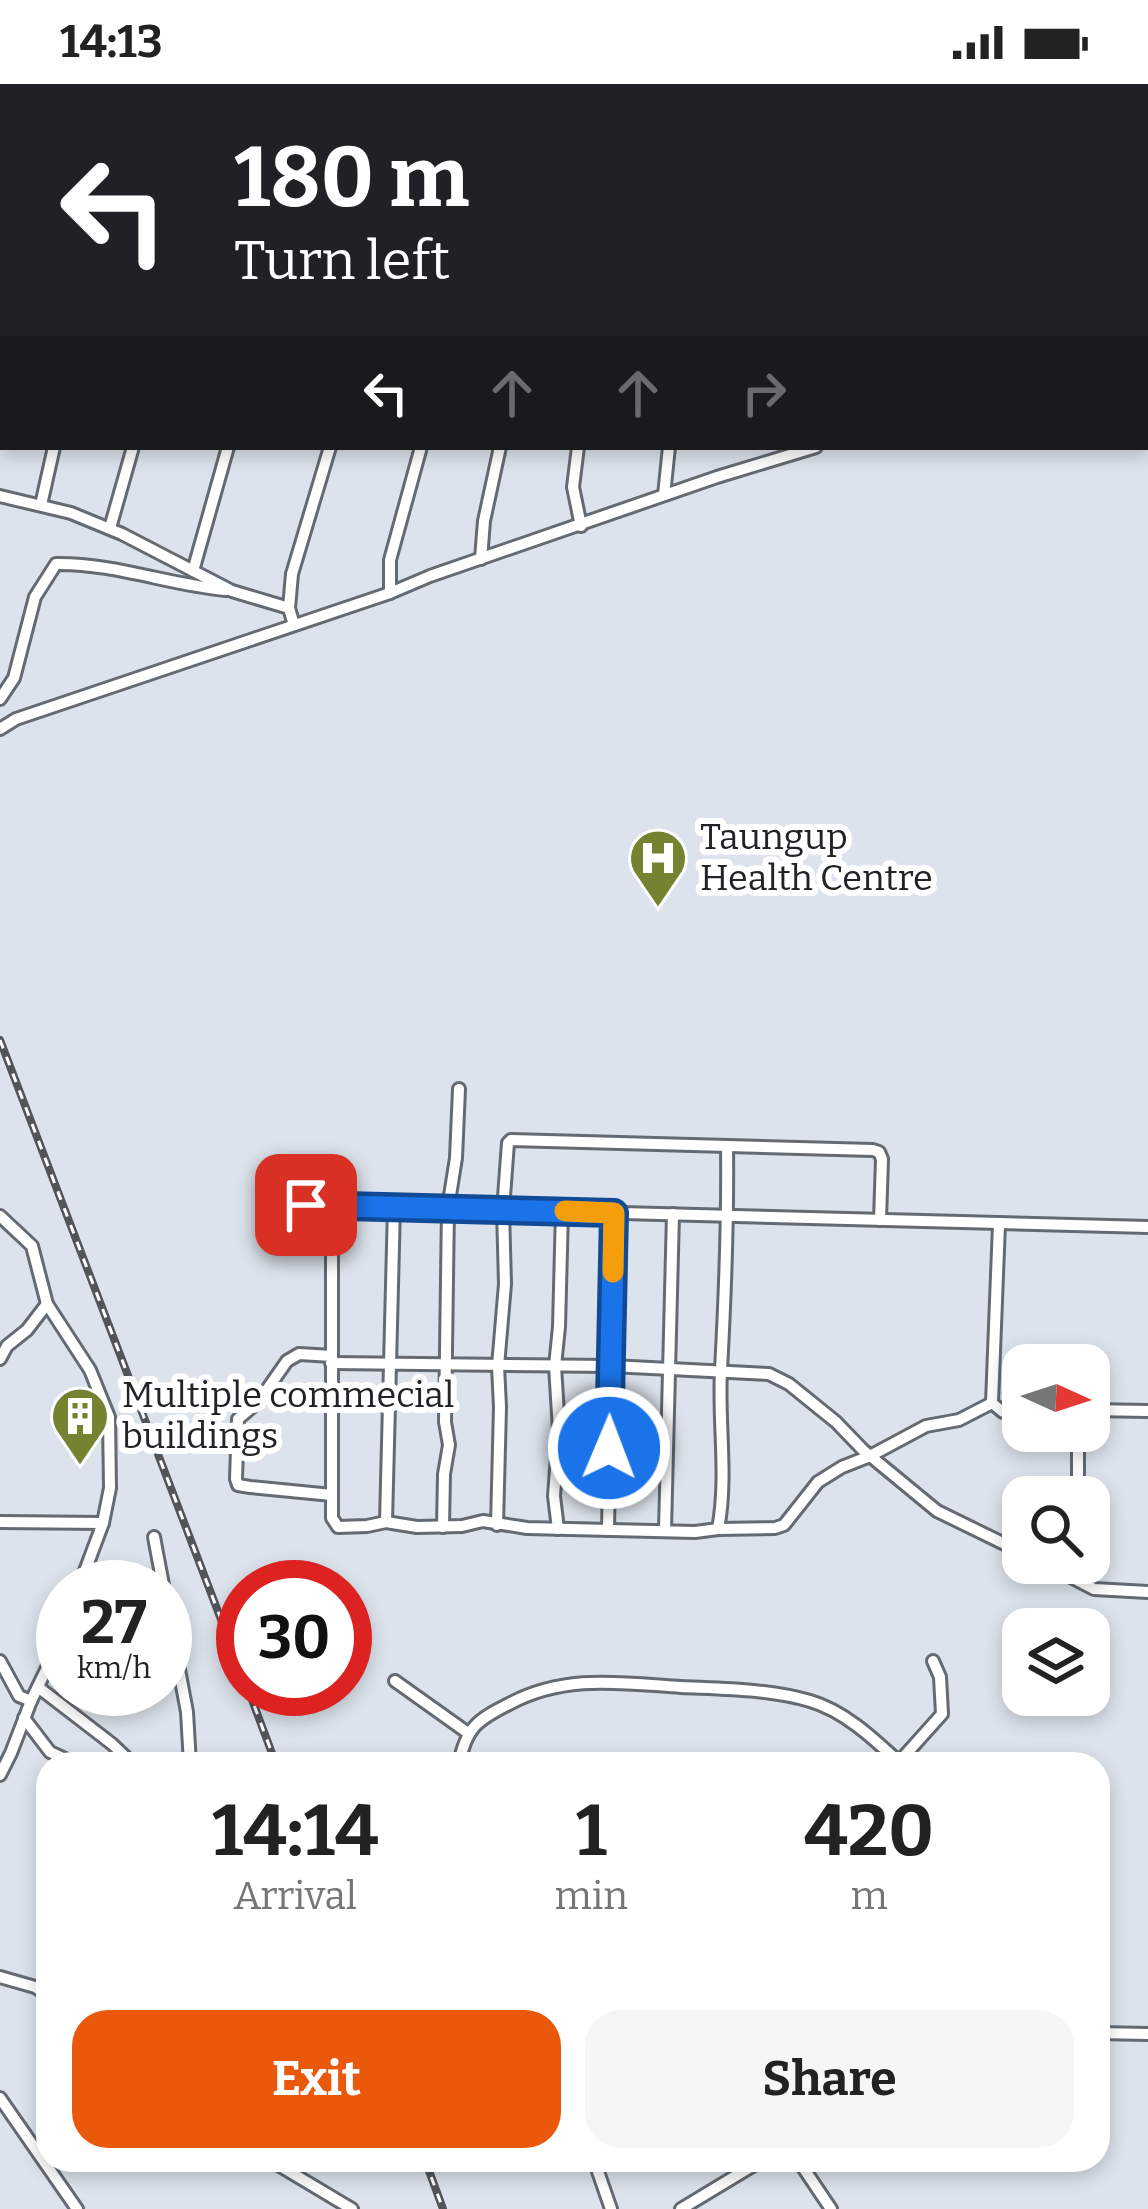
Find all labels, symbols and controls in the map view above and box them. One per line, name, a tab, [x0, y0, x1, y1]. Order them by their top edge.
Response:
text: 14:13	[60, 15, 163, 69]
text: 180 m	[234, 127, 469, 228]
icon: left	[36, 132, 192, 288]
text: Turn left	[234, 229, 450, 293]
icon: left	[353, 360, 419, 426]
icon: ahead	[479, 360, 545, 426]
icon: ahead	[605, 360, 671, 426]
icon: right	[731, 360, 797, 426]
place label: Taungup Health Centre	[700, 815, 933, 900]
hospital icon: Taungup Health Centre	[627, 827, 689, 909]
pin	[255, 1154, 357, 1256]
icon: arrive	[273, 1172, 339, 1238]
north arrow	[1002, 1344, 1110, 1452]
map controls	[1002, 1344, 1110, 1716]
place label: Multiple commecial buildings	[122, 1373, 454, 1458]
building icon: Multiple commecial buildings	[49, 1385, 111, 1467]
position arrow	[546, 1385, 672, 1511]
button: search	[1002, 1476, 1110, 1584]
speed limit sign: 30	[216, 1560, 372, 1716]
text: 27	[81, 1587, 147, 1659]
button: layers	[1002, 1608, 1110, 1716]
text: km/h	[77, 1650, 151, 1686]
text: 14:14	[212, 1788, 379, 1874]
text: 1	[576, 1788, 607, 1874]
text: 420	[804, 1788, 934, 1874]
text: Arrival	[233, 1873, 357, 1919]
text: min	[555, 1873, 628, 1919]
text: m	[850, 1873, 888, 1919]
button: Exit	[72, 2010, 561, 2148]
button: Share	[585, 2010, 1074, 2148]

